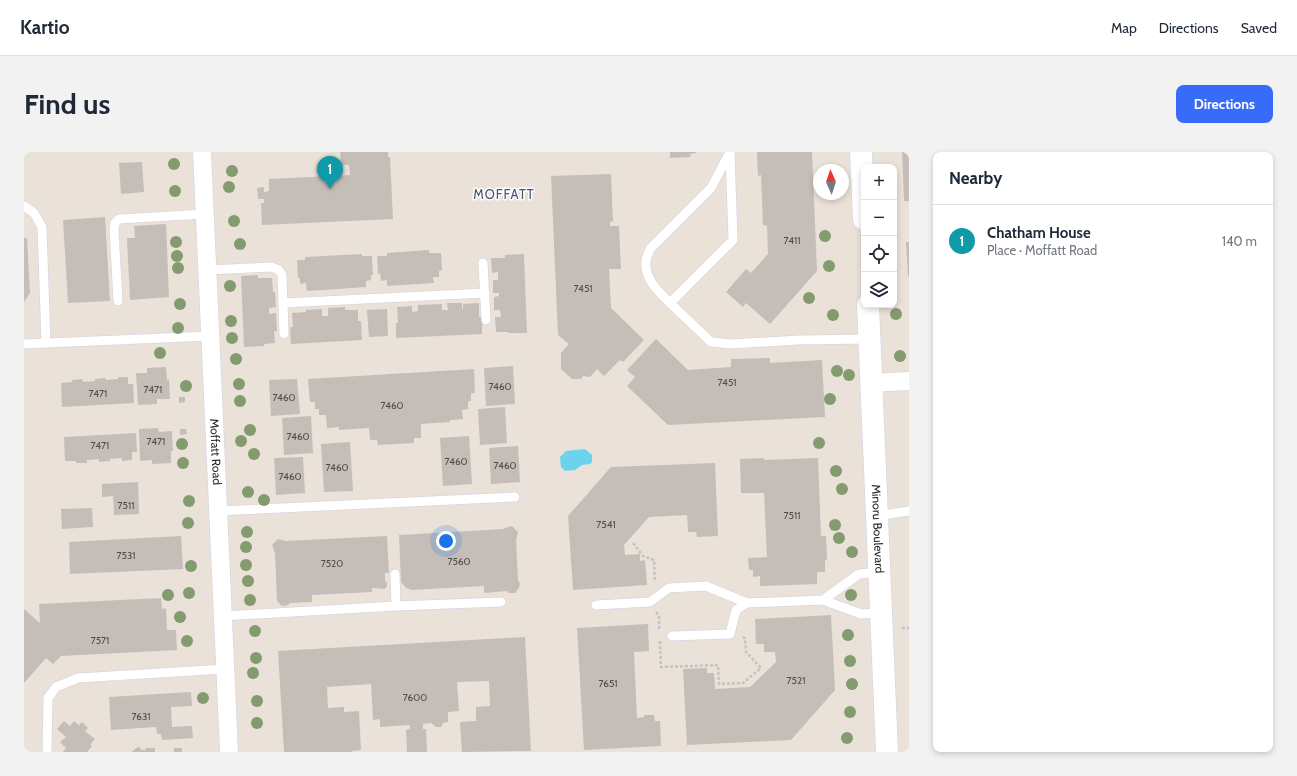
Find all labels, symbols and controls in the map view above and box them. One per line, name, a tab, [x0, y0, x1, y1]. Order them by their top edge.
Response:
text: Kartio	[20, 16, 69, 39]
text: Map	[1111, 19, 1137, 37]
text: Directions	[1159, 19, 1219, 37]
text: Saved	[1241, 19, 1277, 37]
button: Directions	[1176, 85, 1273, 123]
text: Find us	[24, 87, 110, 121]
pin: 1	[317, 156, 343, 189]
north arrow	[813, 164, 849, 200]
map controls	[861, 164, 897, 308]
button: +	[861, 164, 897, 200]
text: Nearby	[949, 168, 1002, 188]
district label: MOFFATT	[473, 186, 535, 202]
button: −	[861, 200, 897, 236]
text: Chatham House	[987, 224, 1091, 242]
text: 1	[960, 233, 964, 249]
text: 140 m	[1222, 233, 1257, 249]
house number: 7411	[784, 234, 800, 247]
button: locate	[861, 236, 897, 272]
text: Place · Moffatt Road	[987, 242, 1097, 258]
button: layers	[861, 272, 897, 308]
house number: 7451	[573, 282, 593, 295]
house number: 7451	[717, 376, 737, 389]
house number: 7460	[488, 380, 512, 393]
house number: 7471	[144, 383, 162, 396]
house number: 7471	[89, 387, 107, 400]
house number: 7460	[272, 391, 296, 404]
house number: 7460	[380, 399, 404, 412]
street label: Moffatt Road	[207, 418, 225, 485]
house number: 7460	[286, 430, 310, 443]
house number: 7471	[147, 435, 165, 448]
house number: 7471	[91, 439, 109, 452]
house number: 7460	[444, 455, 468, 468]
house number: 7460	[493, 459, 517, 472]
house number: 7460	[325, 461, 349, 474]
house number: 7460	[278, 470, 302, 483]
street label: Minoru Boulevard	[869, 484, 887, 574]
house number: 7511	[118, 499, 134, 512]
house number: 7511	[784, 509, 800, 522]
house number: 7541	[596, 518, 616, 531]
your location	[436, 531, 456, 551]
house number: 7531	[116, 549, 136, 562]
house number: 7560	[447, 555, 471, 568]
house number: 7520	[321, 557, 343, 570]
house number: 7571	[91, 634, 109, 647]
house number: 7521	[787, 674, 805, 687]
house number: 7651	[598, 677, 618, 690]
house number: 7600	[403, 691, 427, 704]
house number: 7631	[131, 710, 151, 723]

